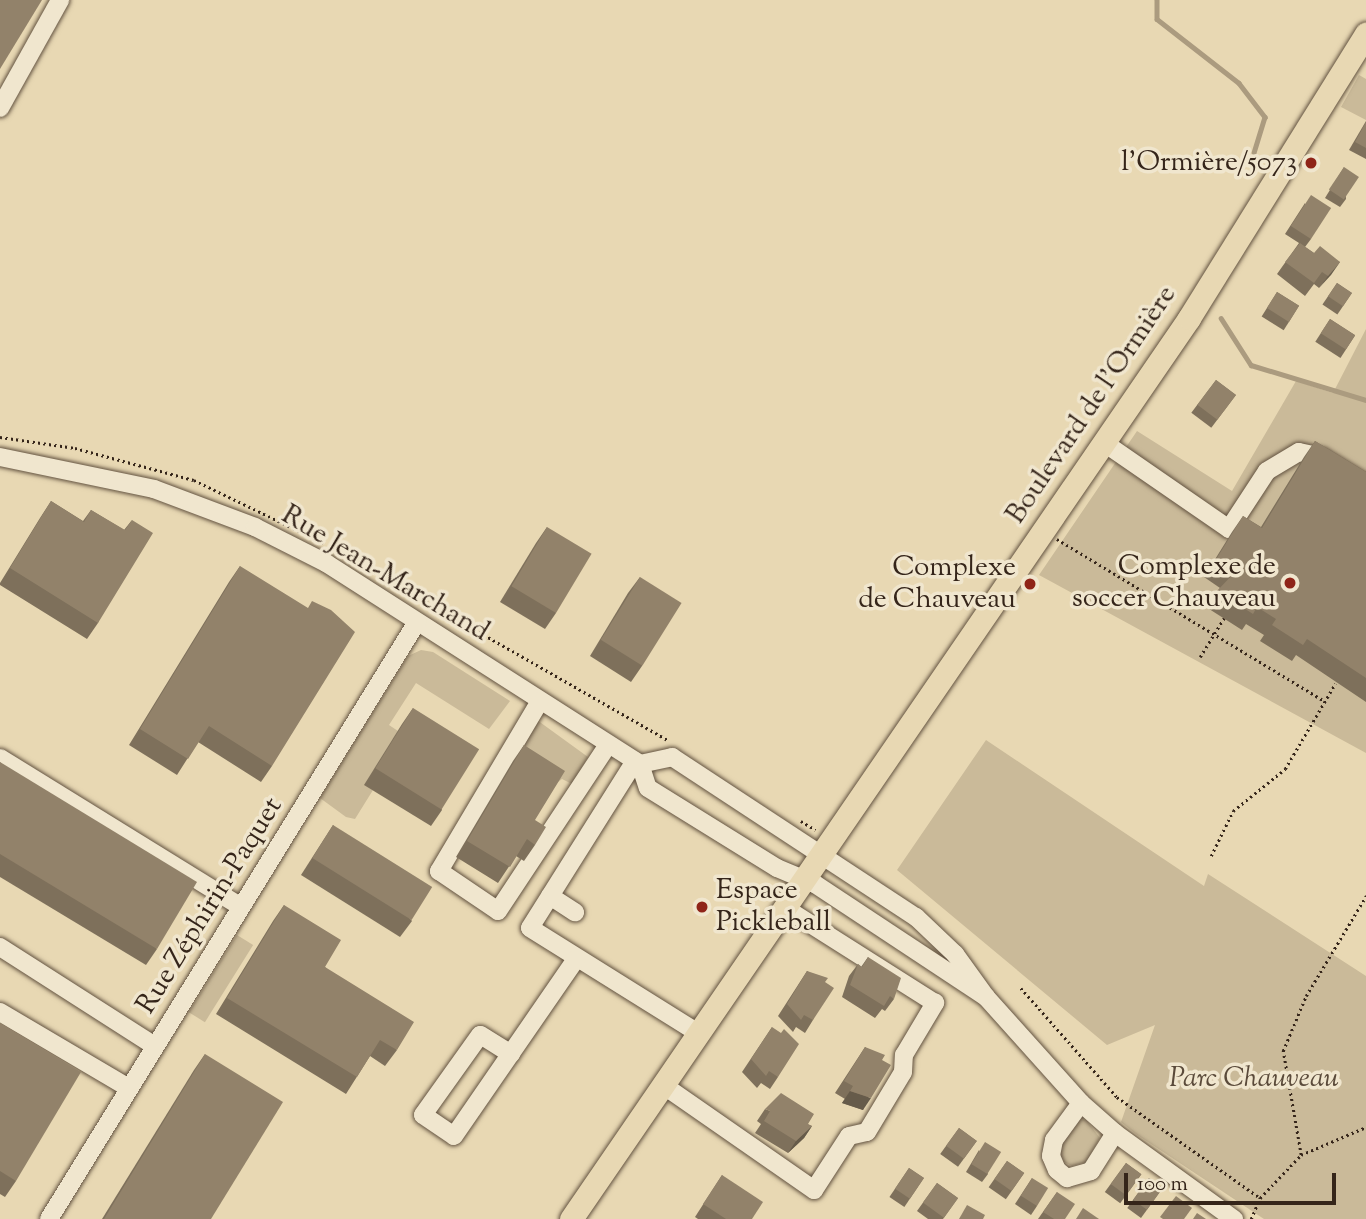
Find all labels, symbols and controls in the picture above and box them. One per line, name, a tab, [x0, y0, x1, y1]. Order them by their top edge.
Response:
place label: l'Ormière/5073	[1121, 146, 1297, 180]
marker: l'Ormière/5073	[1303, 155, 1319, 171]
street label: Boulevard de l'Ormière	[1000, 279, 1184, 531]
street label: Rue Jean-Marchand	[275, 499, 495, 649]
place label: Complexe de soccer Chauveau	[1072, 550, 1276, 616]
place label: Complexe de Chauveau	[858, 551, 1016, 617]
marker: Complexe de soccer Chauveau	[1282, 575, 1298, 591]
marker: Complexe de Chauveau	[1022, 576, 1038, 592]
street label: Rue Zéphirin-Paquet	[130, 792, 290, 1020]
place label: Espace Pickleball	[716, 874, 831, 940]
marker: Espace Pickleball	[694, 899, 710, 915]
park label: Parc Chauveau	[1169, 1062, 1339, 1096]
scale bar	[1128, 1160, 1340, 1204]
text: 100 m	[1137, 1170, 1188, 1200]

